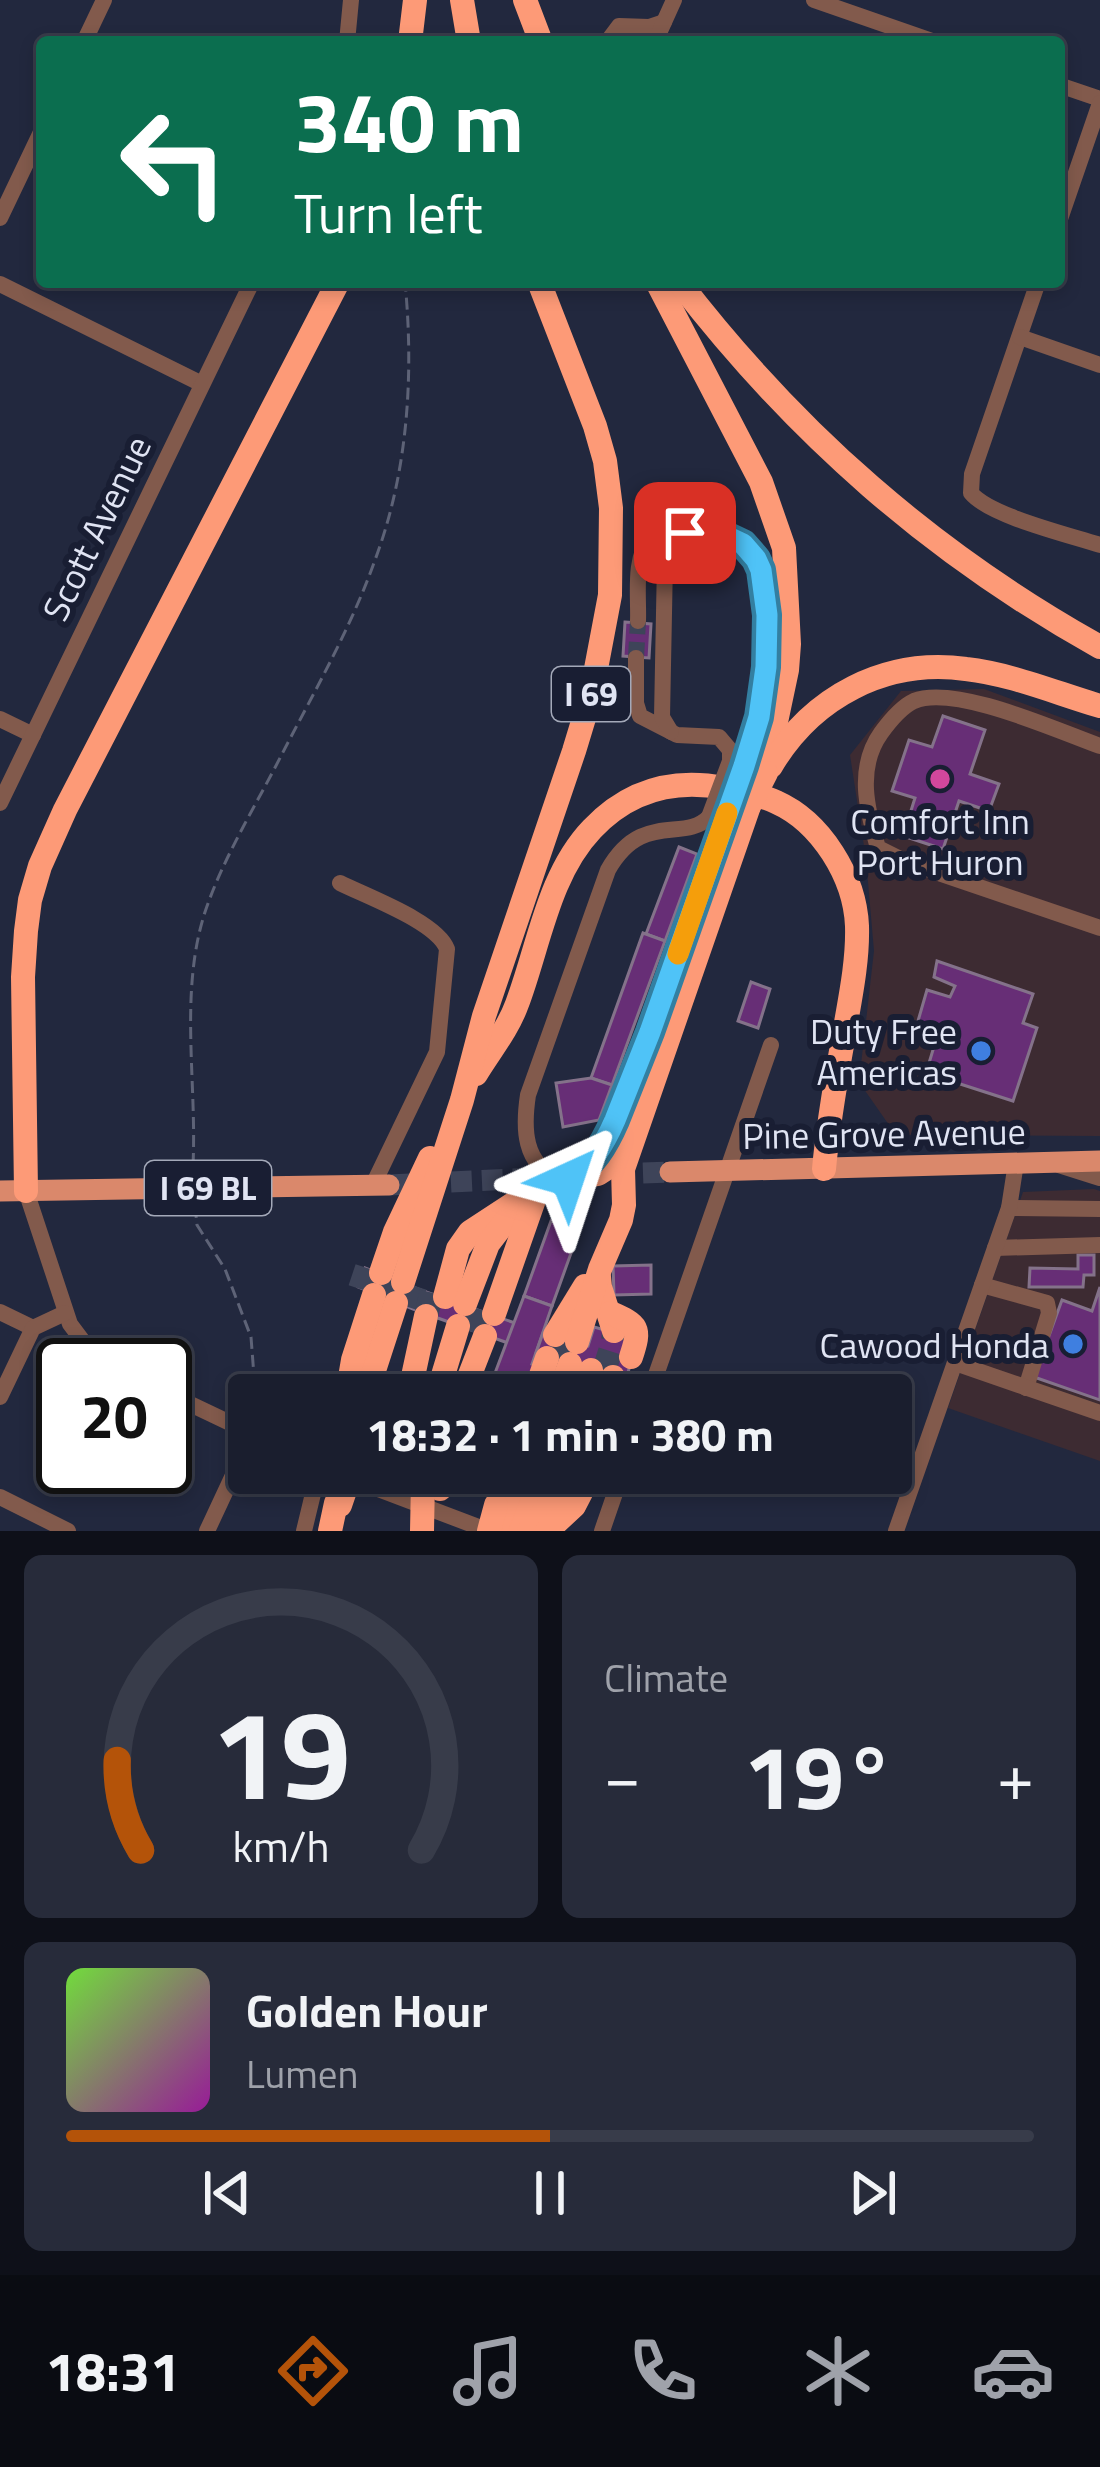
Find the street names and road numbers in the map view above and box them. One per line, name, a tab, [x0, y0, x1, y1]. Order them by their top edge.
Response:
street label: Scott Avenue	[28, 426, 164, 630]
road number: I 69	[552, 667, 630, 721]
street label: Pine Grove Avenue	[742, 1103, 1026, 1163]
road number: I 69 BL	[145, 1161, 271, 1215]

